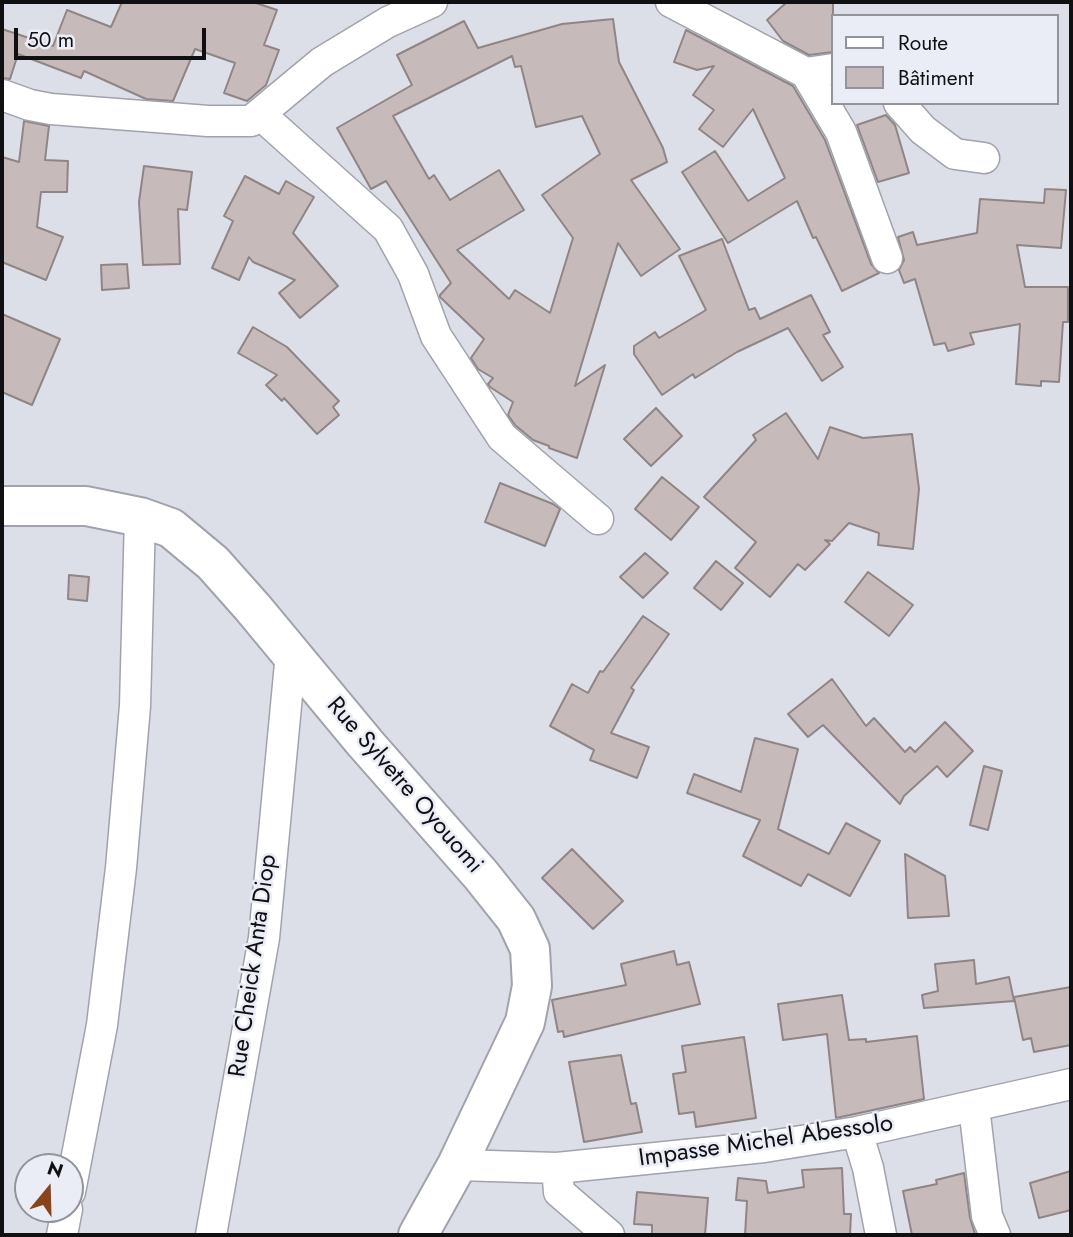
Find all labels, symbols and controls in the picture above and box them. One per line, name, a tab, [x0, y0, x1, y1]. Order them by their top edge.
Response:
scale bar	[18, 14, 210, 58]
legend	[832, 14, 1059, 105]
text: 50 m	[27, 25, 74, 55]
text: Route	[898, 28, 948, 58]
text: Bâtiment	[898, 63, 974, 93]
street label: Rue Sylvetre Oyouomi	[320, 692, 488, 880]
street label: Rue Cheick Anta Diop	[224, 853, 284, 1079]
street label: Impasse Michel Abessolo	[637, 1110, 895, 1174]
north arrow	[14, 1153, 84, 1223]
text: N	[44, 1154, 67, 1185]

